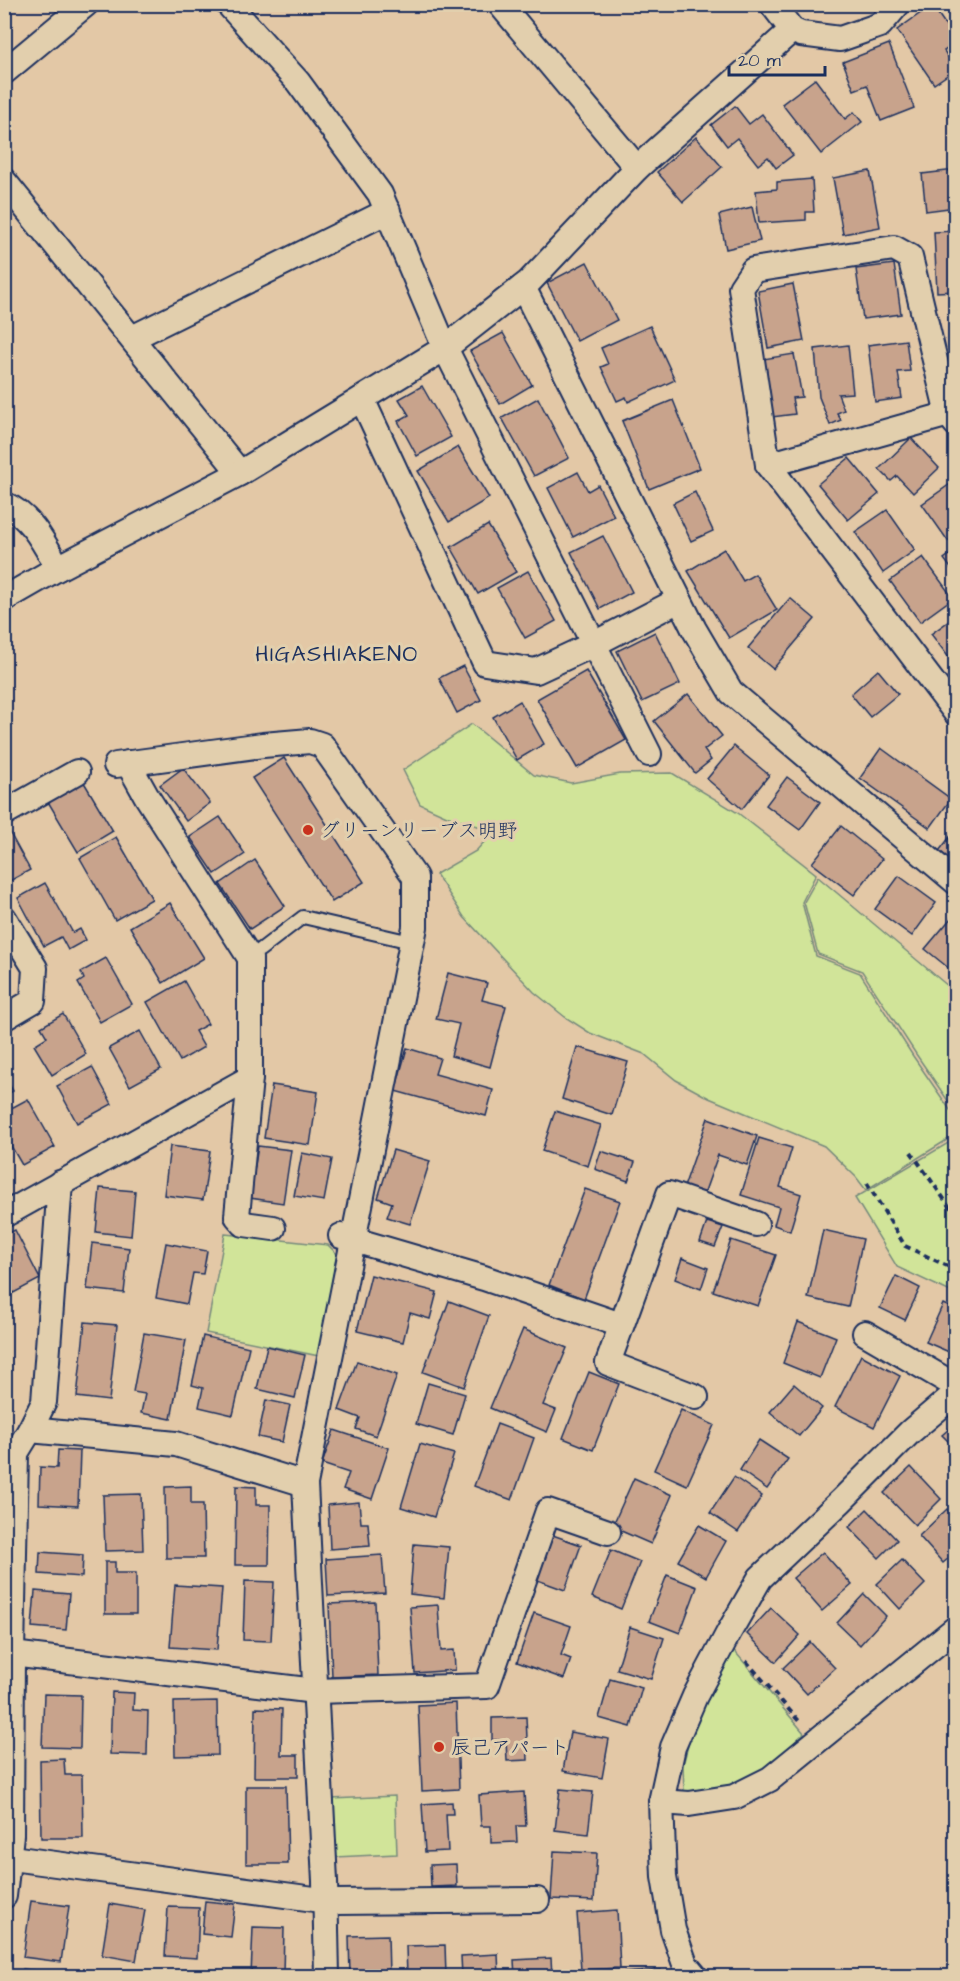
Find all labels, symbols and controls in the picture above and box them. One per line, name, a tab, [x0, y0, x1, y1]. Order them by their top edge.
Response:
scale bar	[729, 39, 825, 77]
text: 20 m	[738, 48, 781, 73]
district label: HIGASHIAKENO	[255, 639, 419, 670]
place label: グリーンリーブス明野	[320, 817, 518, 845]
marker: グリーンリーブス明野	[301, 823, 315, 837]
place label: 辰己アパート	[451, 1734, 570, 1762]
marker: 辰己アパート	[432, 1740, 446, 1754]

